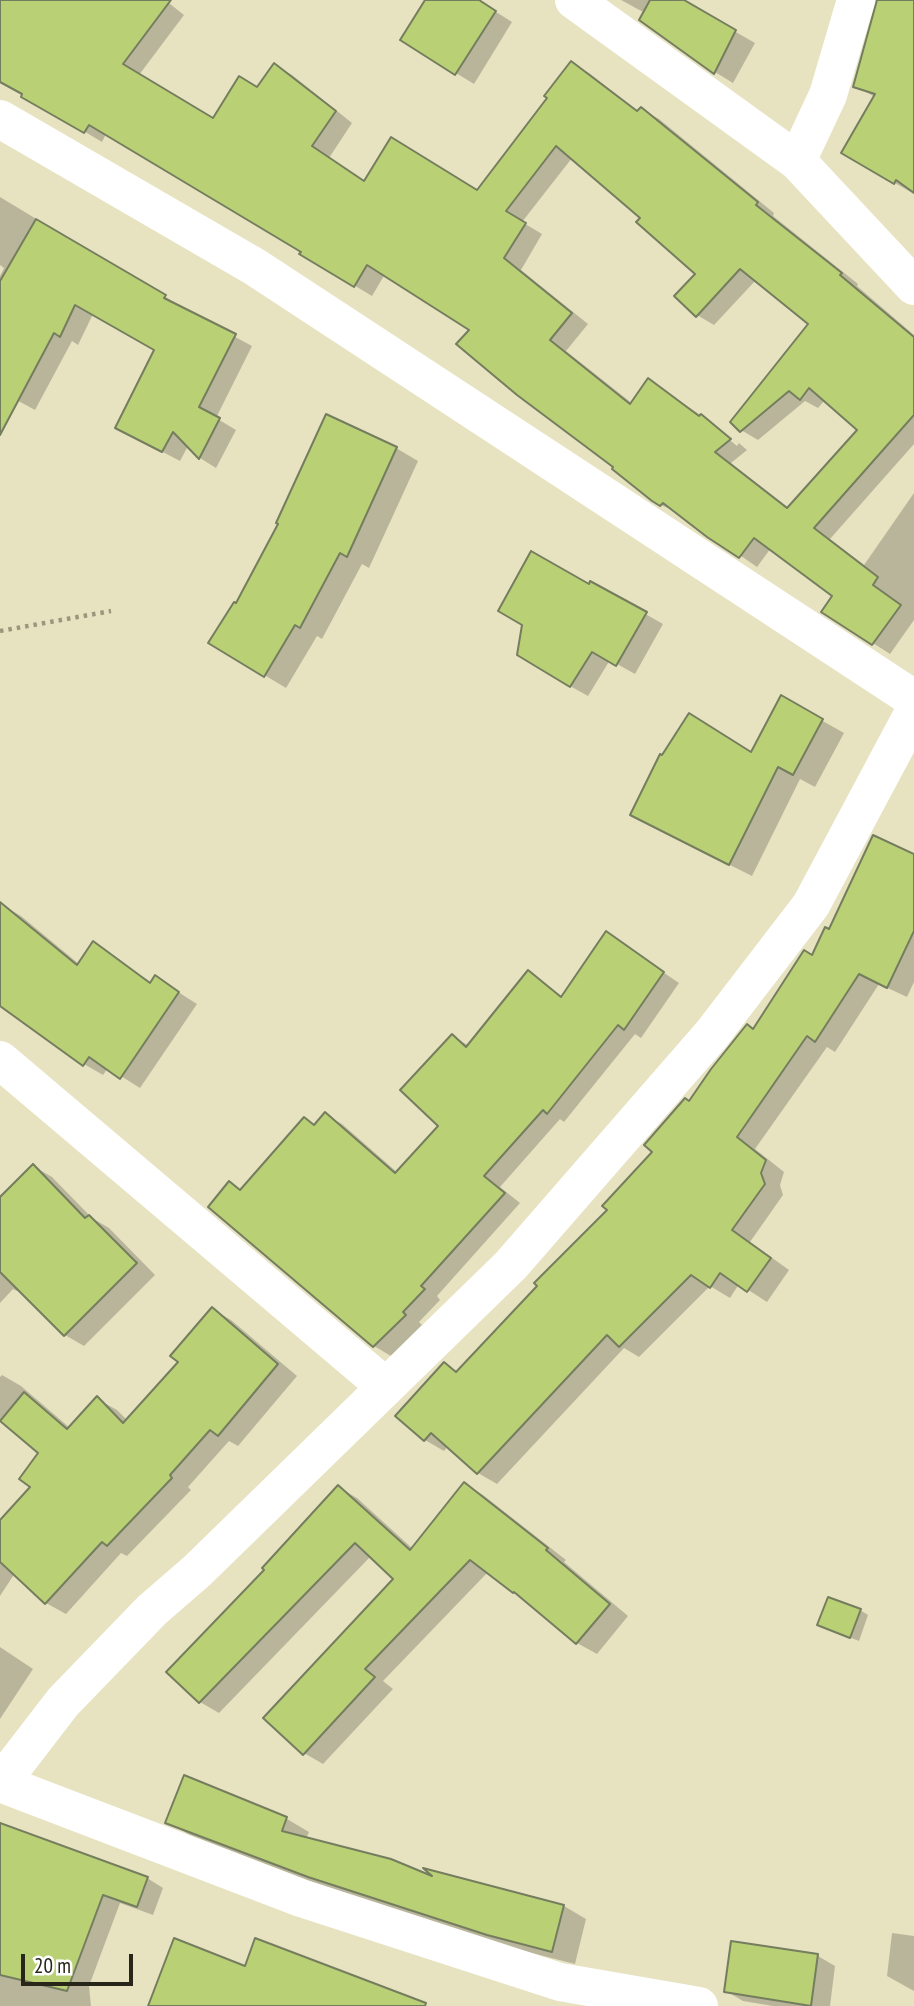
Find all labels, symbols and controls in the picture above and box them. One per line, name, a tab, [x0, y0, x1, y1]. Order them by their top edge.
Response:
scale bar	[24, 1940, 136, 1984]
text: 20 m	[34, 1952, 71, 1979]

